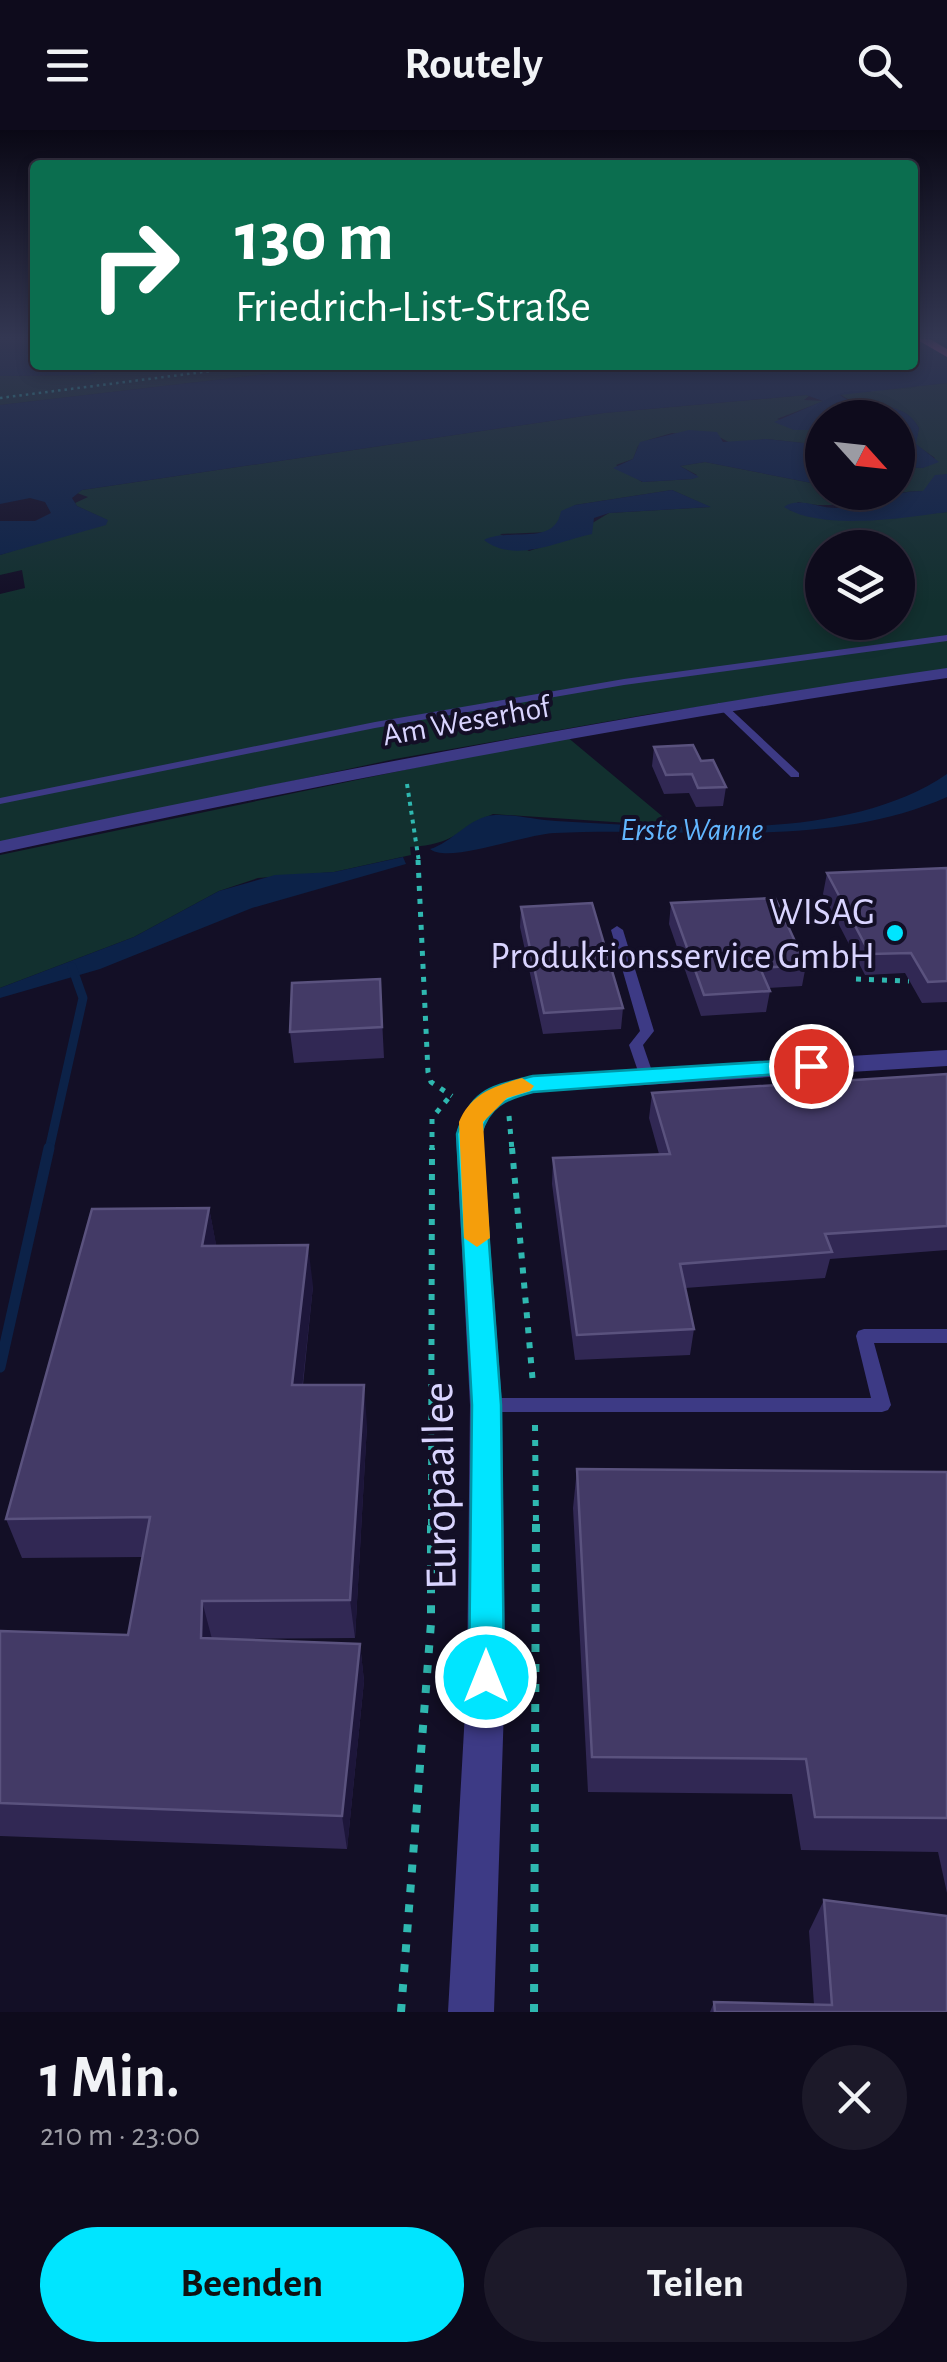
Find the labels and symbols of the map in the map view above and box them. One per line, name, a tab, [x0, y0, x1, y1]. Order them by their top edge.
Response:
north arrow	[805, 400, 915, 510]
street label: Am Weserhof	[380, 690, 555, 751]
water label: Erste Wanne	[620, 814, 764, 846]
place label: WISAG Produktionsservice GmbH	[490, 894, 875, 976]
marker: WISAG Produktionsservice GmbH	[884, 922, 906, 944]
pin	[769, 1024, 854, 1109]
street label: Europaallee	[416, 1382, 465, 1590]
position arrow	[434, 1625, 538, 1729]

